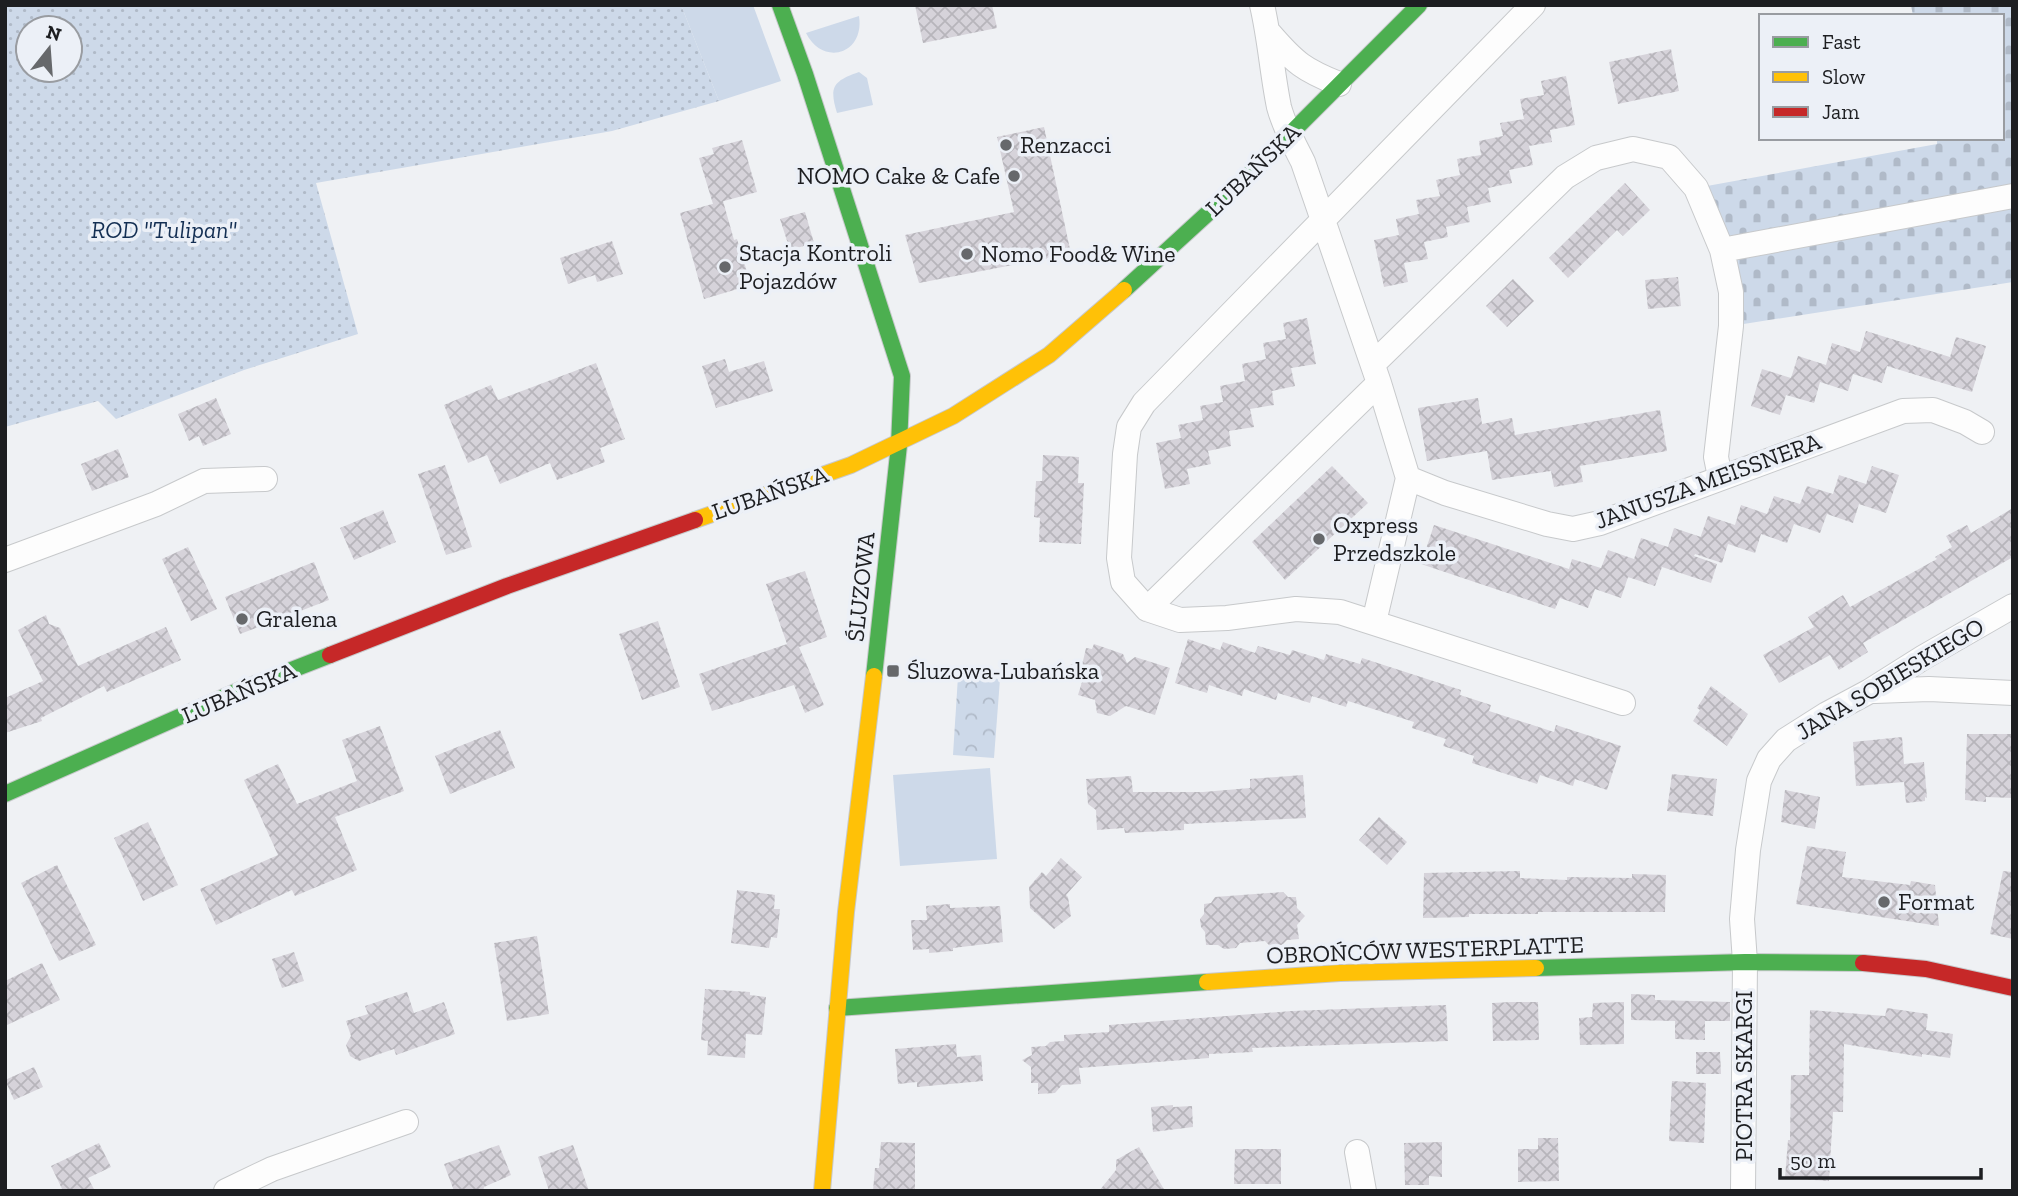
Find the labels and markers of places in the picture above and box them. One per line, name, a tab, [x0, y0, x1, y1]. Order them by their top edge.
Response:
place label: Renzacci	[1020, 130, 1111, 159]
marker: Renzacci	[998, 137, 1014, 153]
place label: NOMO Cake & Cafe	[797, 161, 1000, 190]
marker: NOMO Cake & Cafe	[1006, 168, 1022, 184]
place label: Stacja Kontroli Pojazdów	[739, 238, 892, 295]
place label: Nomo Food& Wine	[981, 239, 1176, 268]
marker: Nomo Food& Wine	[959, 246, 975, 262]
marker: Stacja Kontroli Pojazdów	[717, 259, 733, 275]
place label: Oxpress Przedszkole	[1333, 510, 1456, 567]
marker: Oxpress Przedszkole	[1311, 531, 1327, 547]
place label: Gralena	[256, 604, 338, 633]
marker: Gralena	[234, 611, 250, 627]
place label: Śluzowa-Lubańska	[907, 656, 1100, 685]
marker: Śluzowa-Lubańska	[885, 663, 901, 679]
place label: Format	[1898, 887, 1975, 916]
marker: Format	[1876, 894, 1892, 910]

